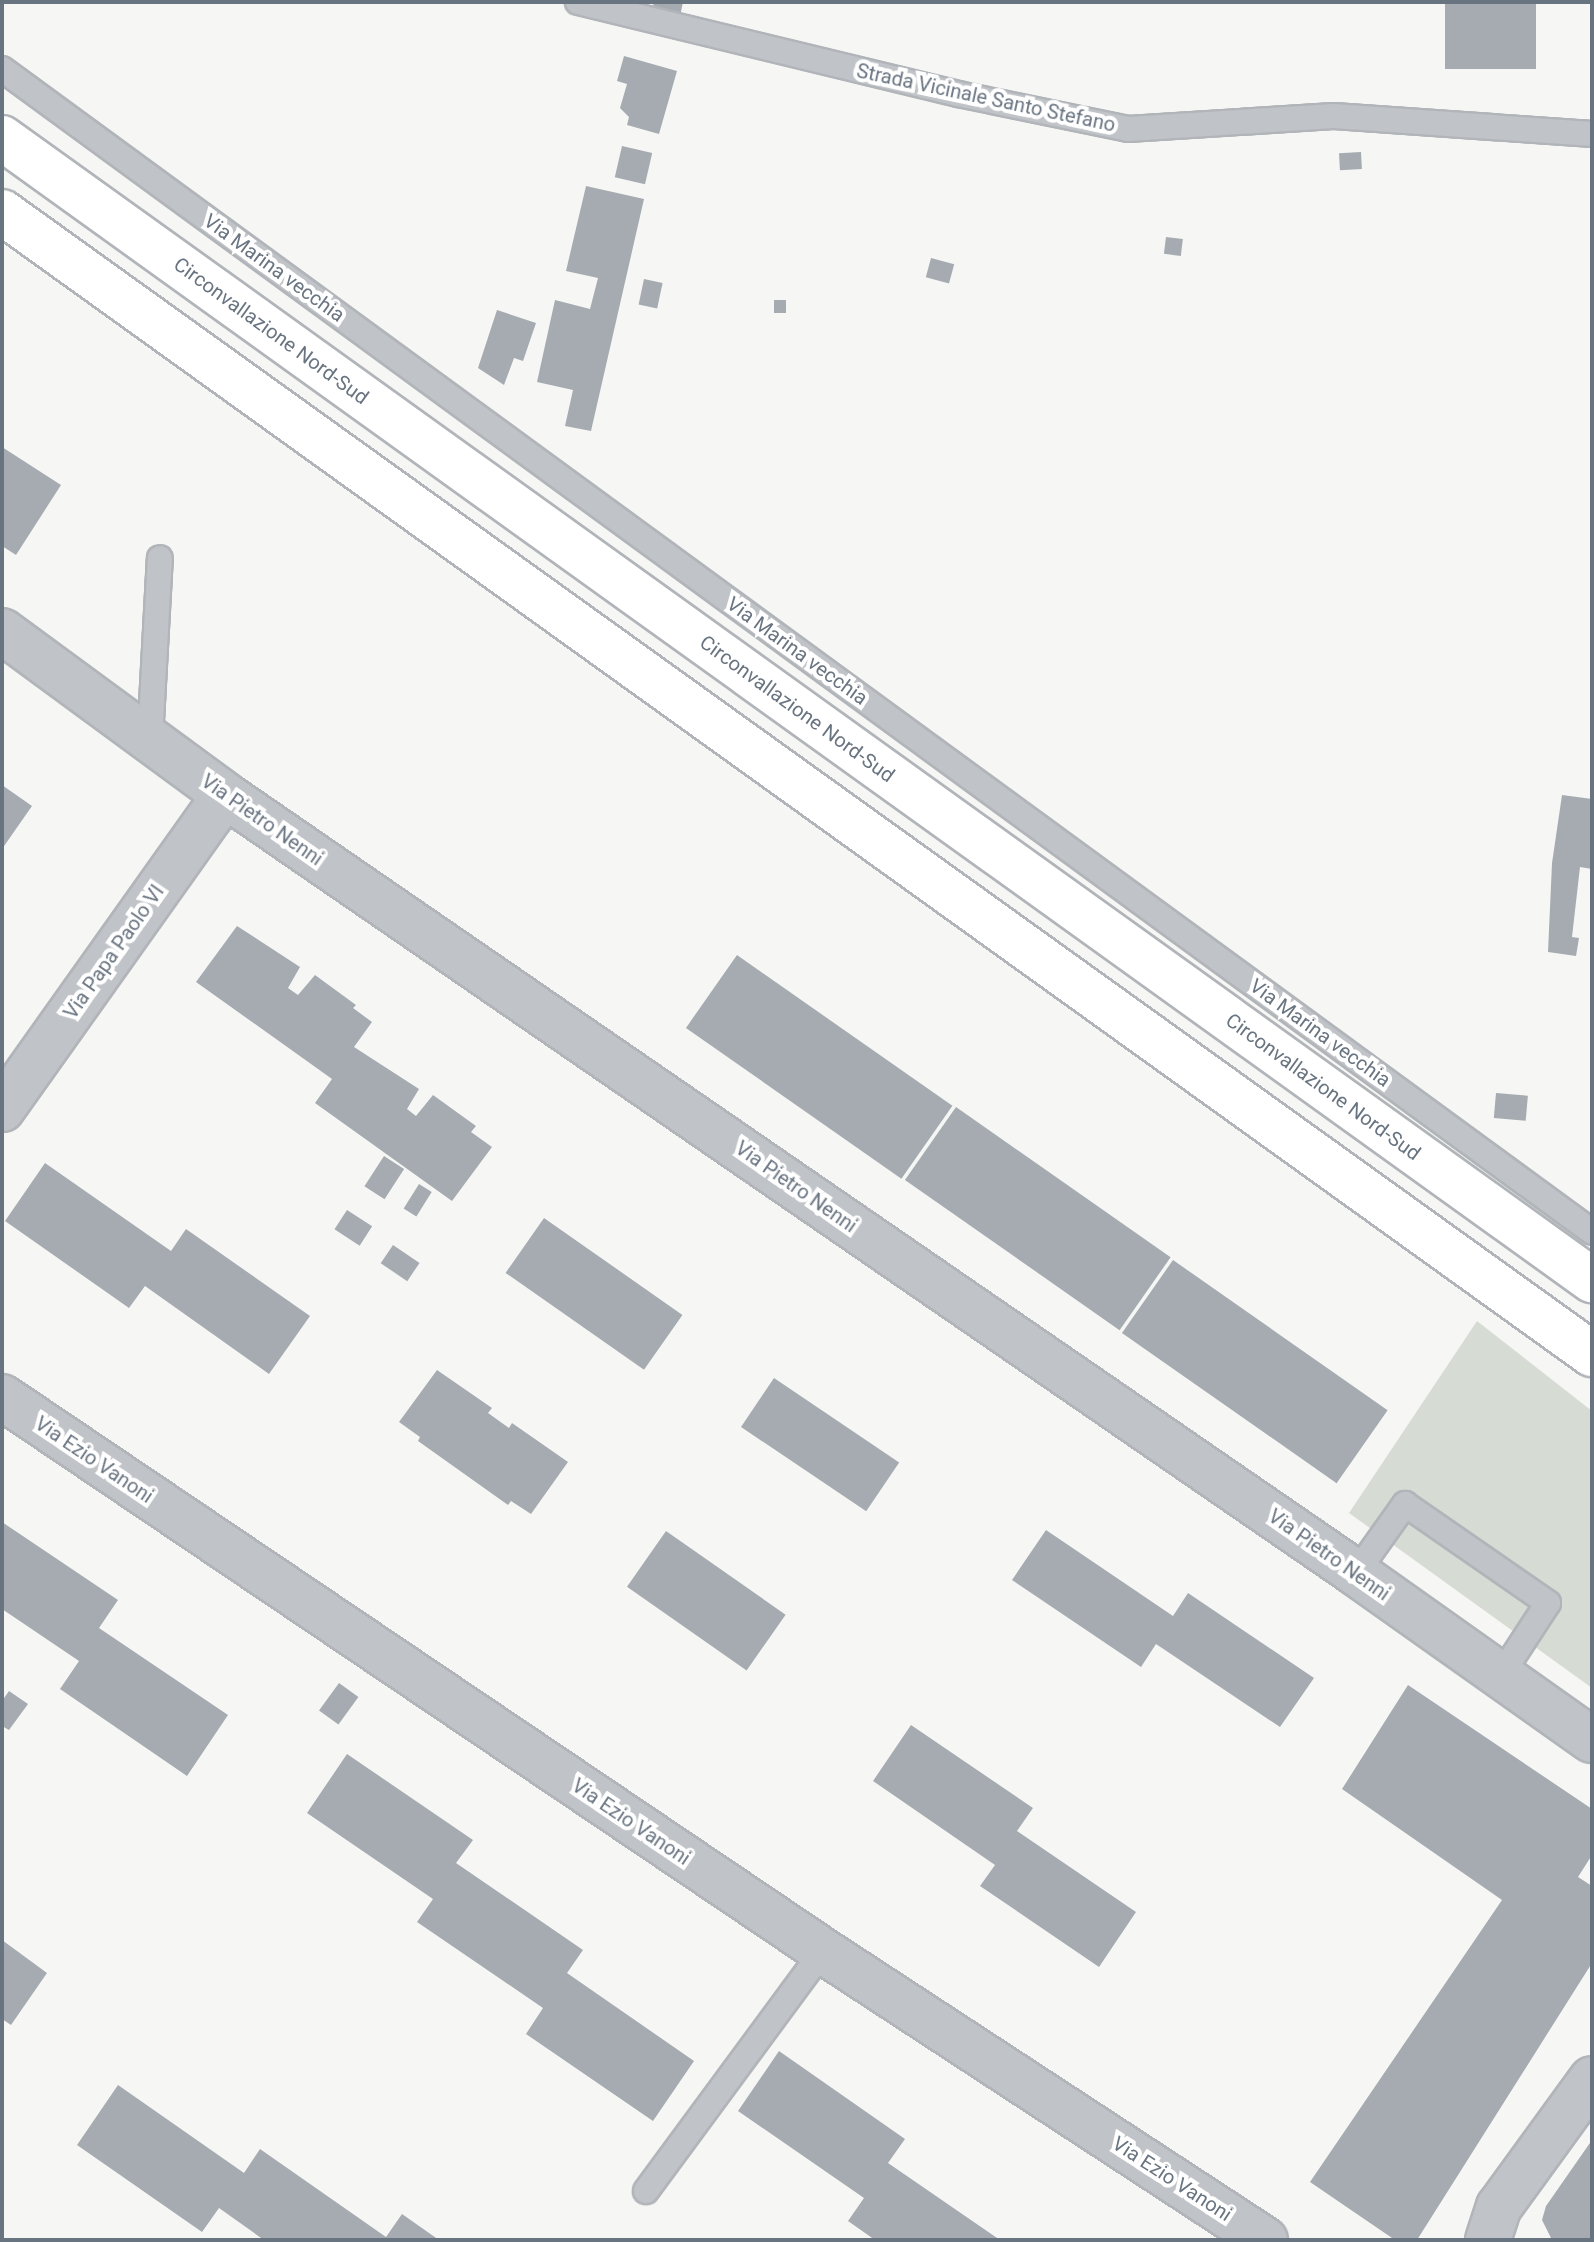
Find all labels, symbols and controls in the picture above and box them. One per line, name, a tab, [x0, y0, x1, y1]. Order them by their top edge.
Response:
street label: Strada Vicinale Santo Stefano	[854, 59, 1118, 137]
street label: Via Marina vecchia	[199, 209, 349, 327]
street label: Circonvallazione Nord-Sud	[169, 252, 373, 410]
street label: Via Marina vecchia	[722, 592, 872, 710]
street label: Circonvallazione Nord-Sud	[695, 630, 899, 788]
street label: Via Pietro Nenni	[197, 769, 327, 871]
street label: Via Papa Paolo VI	[59, 880, 169, 1024]
street label: Via Marina vecchia	[1245, 974, 1395, 1092]
street label: Circonvallazione Nord-Sud	[1221, 1008, 1425, 1166]
street label: Via Pietro Nenni	[731, 1136, 861, 1238]
street label: Via Ezio Vanoni	[30, 1412, 158, 1508]
street label: Via Pietro Nenni	[1264, 1504, 1394, 1606]
street label: Via Ezio Vanoni	[567, 1774, 695, 1870]
street label: Via Ezio Vanoni	[1108, 2131, 1236, 2227]

